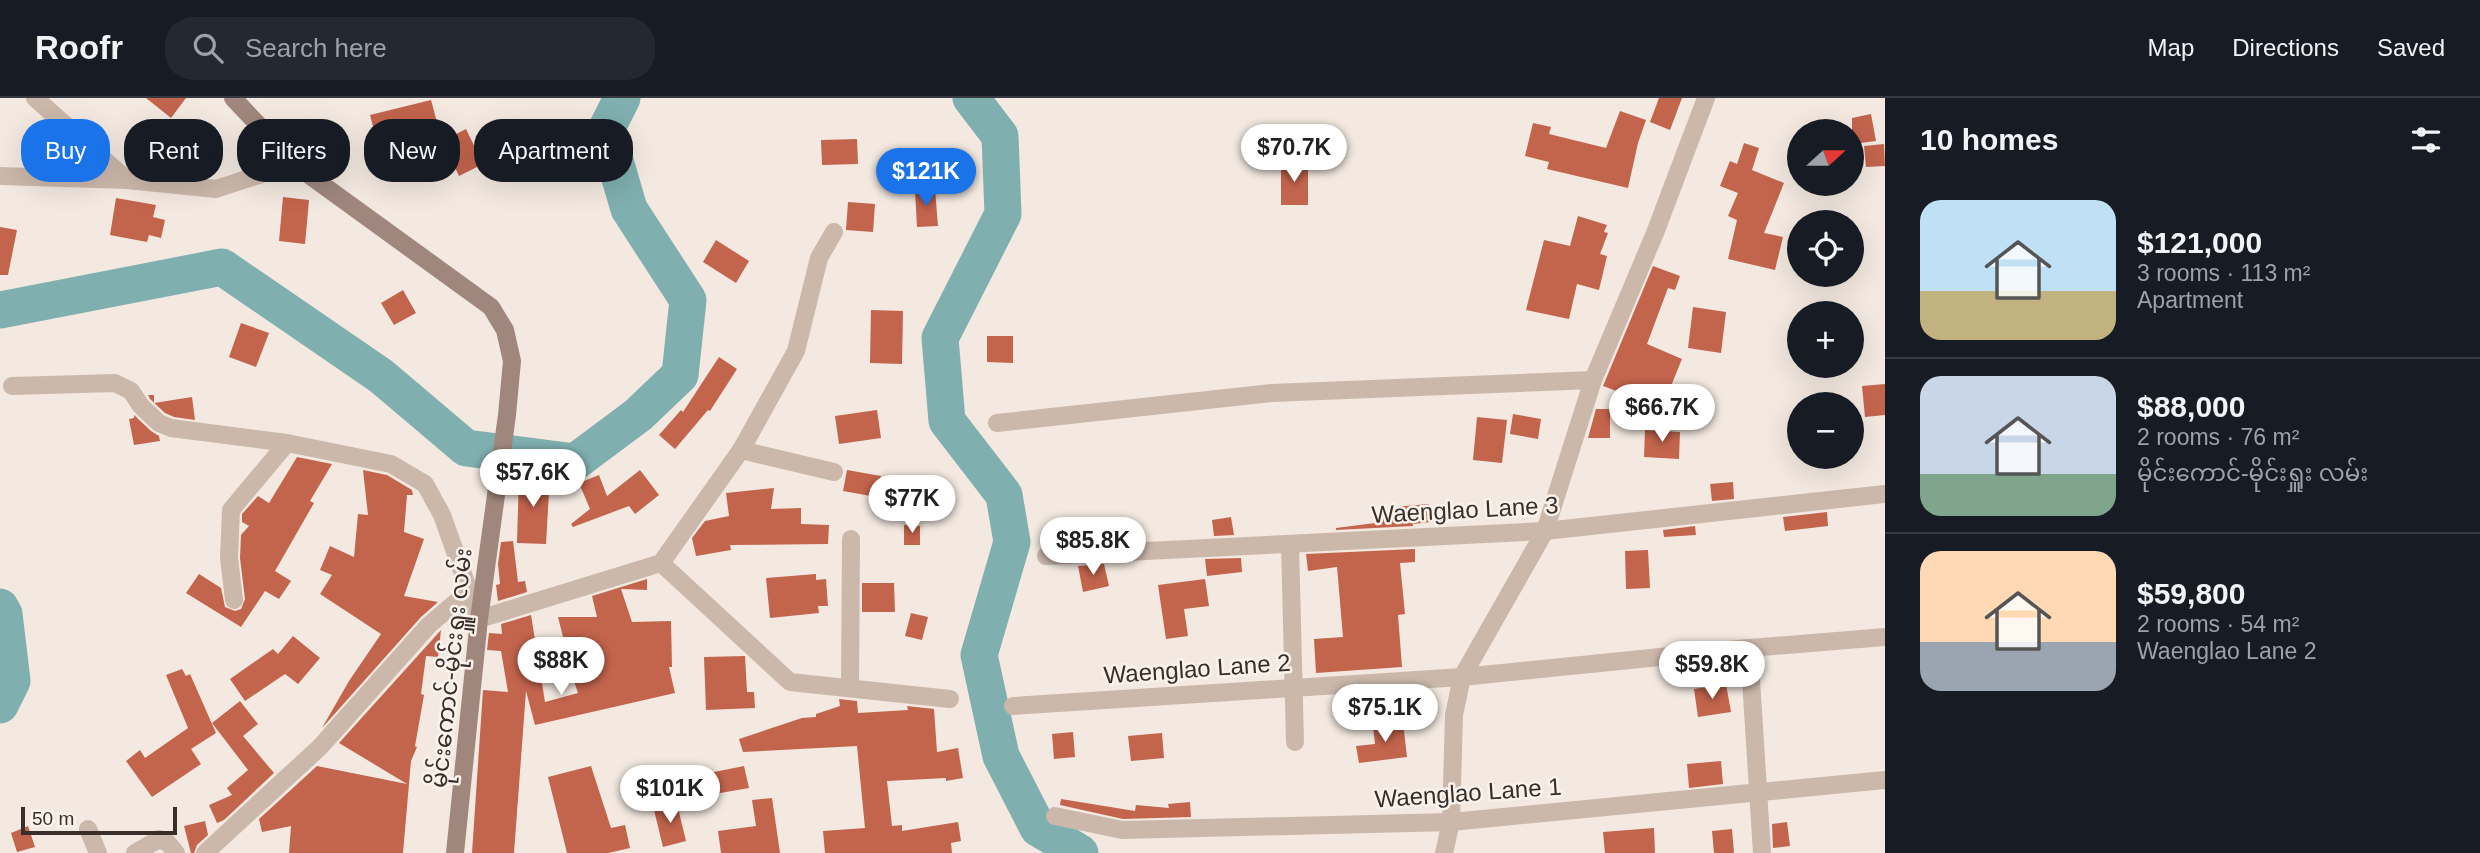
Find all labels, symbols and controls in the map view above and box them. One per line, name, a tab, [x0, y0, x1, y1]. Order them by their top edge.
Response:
search box	[165, 17, 655, 80]
text: Roofr	[35, 29, 123, 66]
icon: search	[189, 29, 227, 67]
text: Search here	[245, 33, 387, 63]
text: Map	[2148, 34, 2194, 61]
text: Directions	[2232, 34, 2339, 61]
text: Saved	[2377, 34, 2445, 61]
chip: Buy	[21, 119, 110, 182]
chip: Rent	[124, 119, 223, 182]
chip: Filters	[237, 119, 350, 182]
chip: New	[364, 119, 460, 182]
chip: Apartment	[474, 119, 633, 182]
north arrow	[1787, 119, 1864, 196]
map controls	[1787, 119, 1864, 469]
icon: filters	[2407, 121, 2445, 159]
text: 10 homes	[1920, 123, 2058, 156]
pin: $70.7K	[1237, 125, 1351, 184]
text: $70.7K	[1257, 134, 1331, 160]
pin: $121K	[877, 148, 975, 208]
text: $121K	[892, 158, 960, 184]
button: locate	[1787, 210, 1864, 287]
text: $121,000	[2137, 226, 2262, 259]
icon: home	[1976, 228, 2060, 312]
text: 3 rooms · 113 m²	[2137, 260, 2310, 286]
text: Apartment	[2137, 287, 2243, 313]
button: +	[1787, 301, 1864, 378]
pin: $66.7K	[1605, 384, 1719, 444]
text: $88,000	[2137, 390, 2245, 423]
button: −	[1787, 392, 1864, 469]
text: $66.7K	[1625, 394, 1699, 420]
icon: home	[1976, 404, 2060, 488]
text: 2 rooms · 76 m²	[2137, 424, 2299, 450]
pin: $57.6K	[476, 450, 590, 509]
text: $57.6K	[496, 459, 570, 485]
text: မိုင်းကောင်-မိုင်းရှူး လမ်း	[2137, 460, 2368, 486]
pin: $77K	[871, 476, 953, 535]
text: $77K	[885, 485, 939, 511]
street label: Waenglao Lane 3	[1371, 491, 1559, 528]
pin: $85.8K	[1036, 518, 1150, 577]
text: $85.8K	[1056, 527, 1130, 553]
street label: မိုင်းကောင်-မိုင်းရှူး လမ်း	[422, 546, 483, 790]
text: $59,800	[2137, 577, 2245, 610]
icon: home	[1976, 579, 2060, 663]
text: 2 rooms · 54 m²	[2137, 611, 2299, 637]
pin: $88K	[520, 638, 602, 697]
text: Waenglao Lane 2	[2137, 638, 2316, 664]
pin: $59.8K	[1655, 642, 1769, 701]
text: $88K	[534, 647, 588, 673]
street label: Waenglao Lane 2	[1103, 649, 1291, 688]
text: $59.8K	[1675, 651, 1749, 677]
pin: $75.1K	[1328, 684, 1442, 744]
text: $75.1K	[1348, 694, 1422, 720]
pin: $101K	[621, 766, 719, 825]
street label: Waenglao Lane 1	[1374, 773, 1562, 812]
text: $101K	[636, 775, 704, 801]
scale bar	[21, 804, 177, 836]
text: 50 m	[32, 808, 74, 829]

